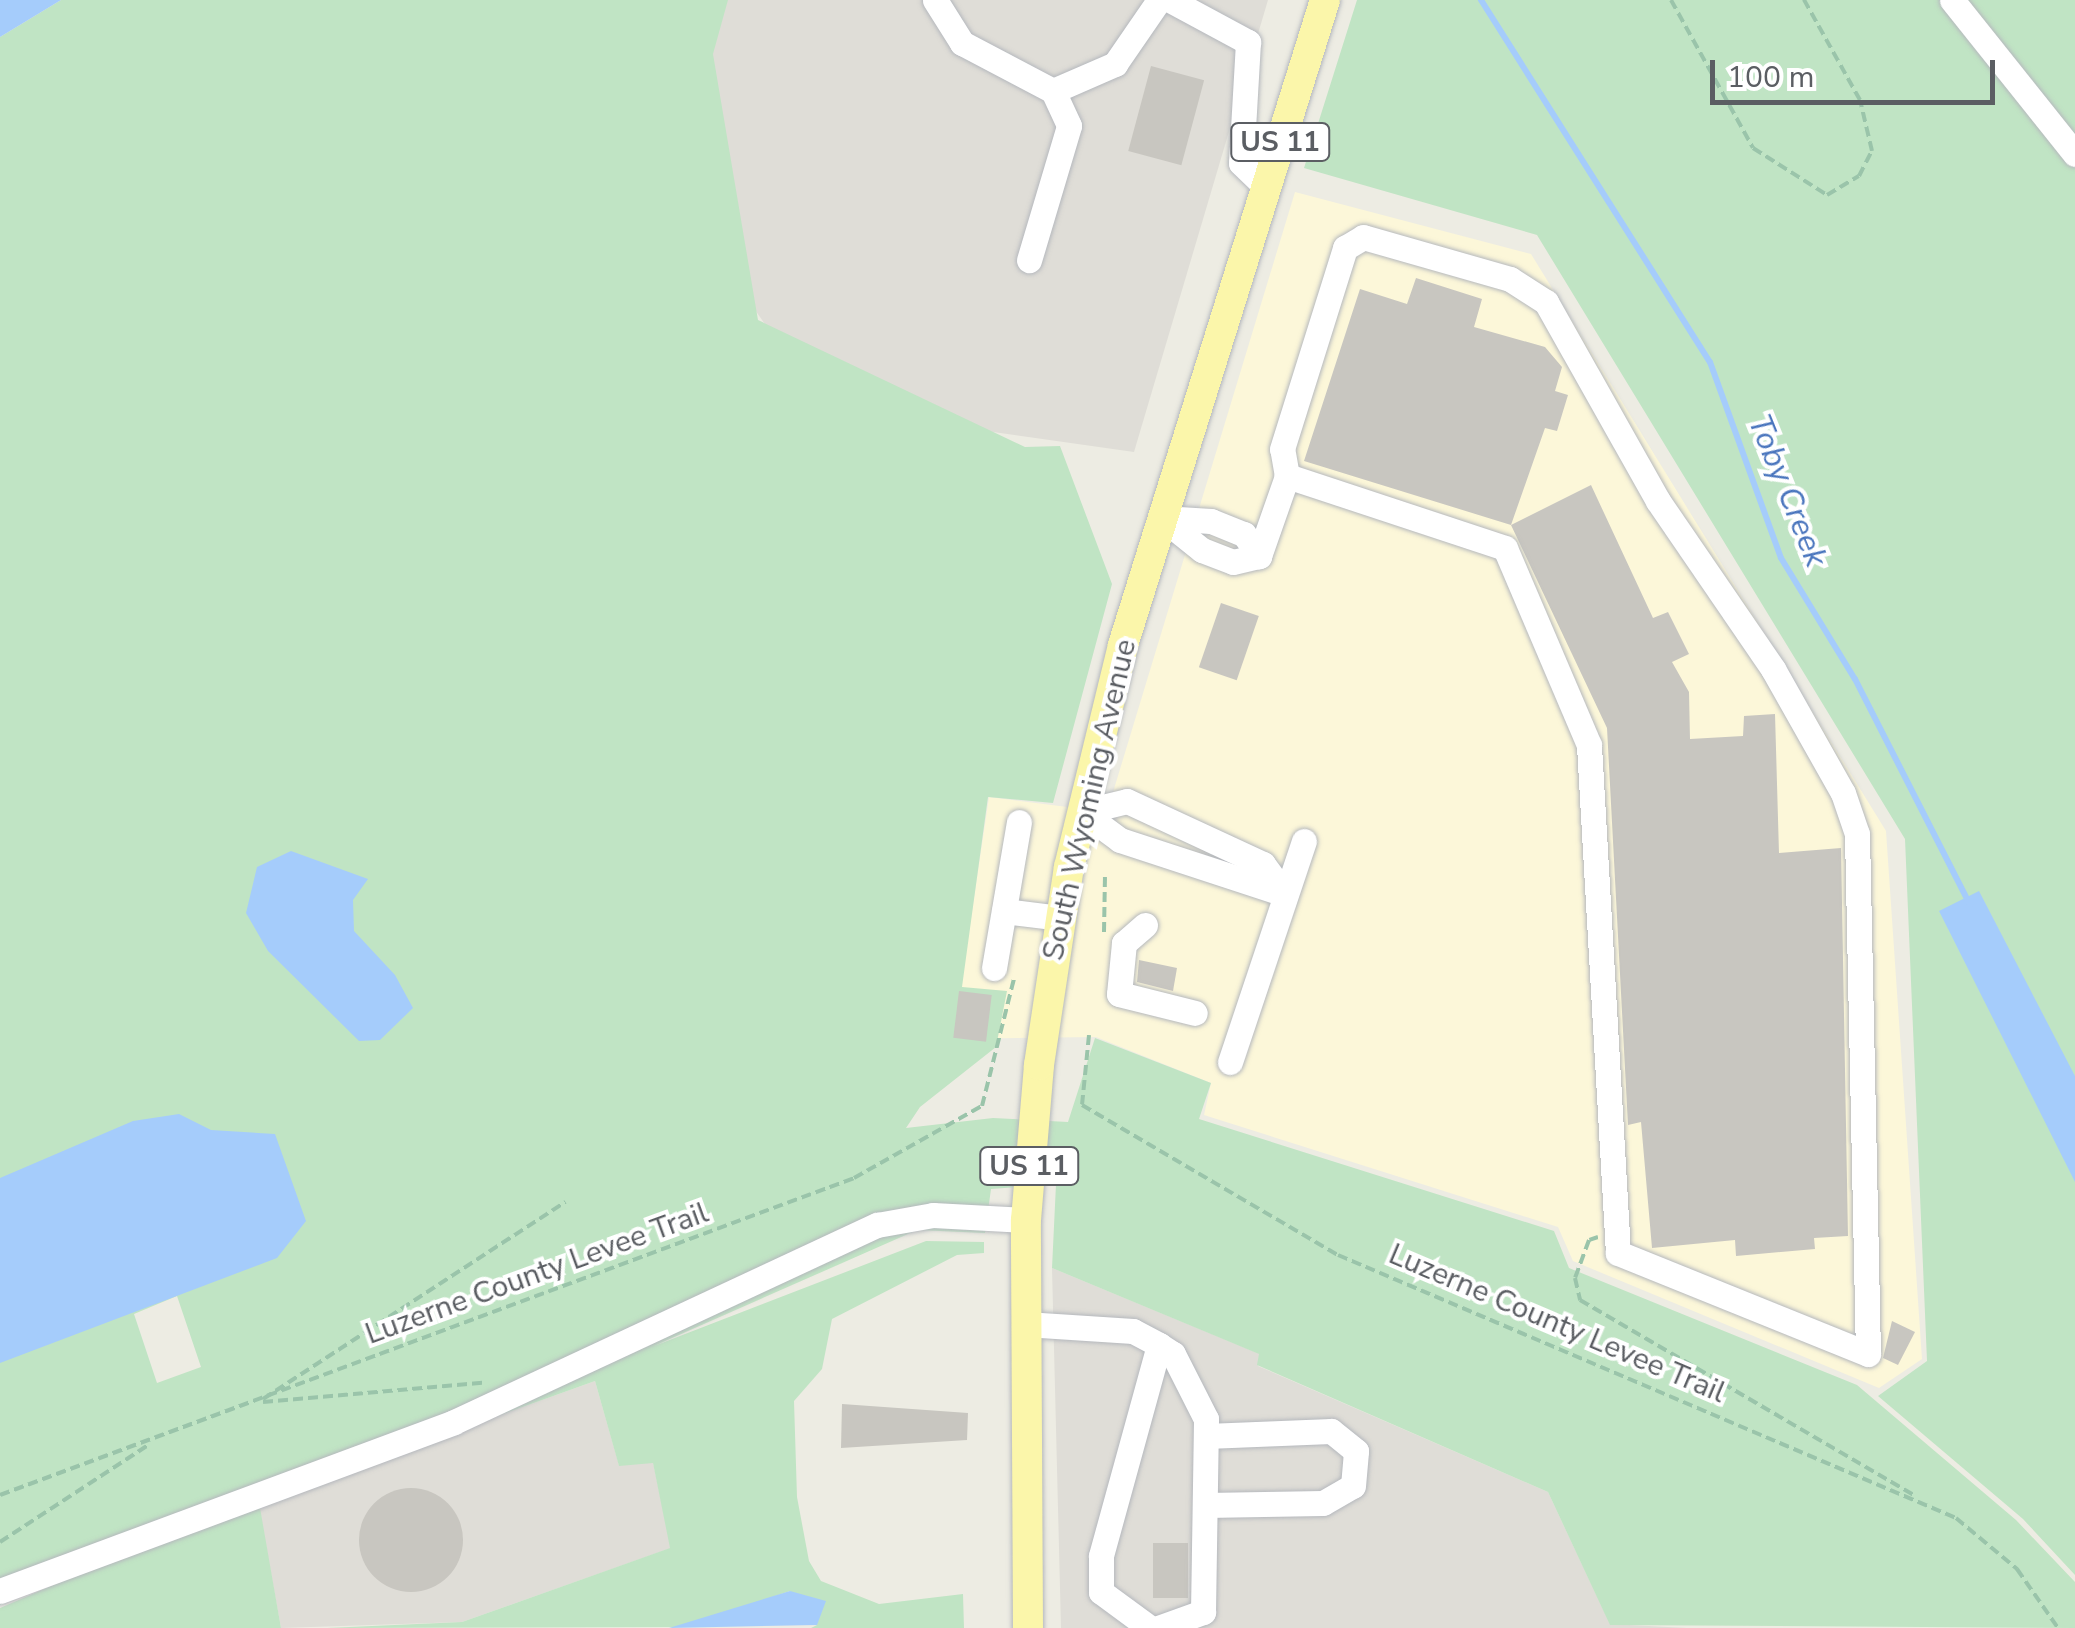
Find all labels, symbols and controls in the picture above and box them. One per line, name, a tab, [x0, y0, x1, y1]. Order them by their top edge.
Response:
scale bar	[1715, 40, 2000, 102]
text: 100 m	[1727, 57, 1814, 98]
road number: US 11	[1230, 119, 1330, 165]
water label: Toby Creek	[1739, 409, 1835, 573]
street label: South Wyoming Avenue	[1036, 636, 1144, 964]
road number: US 11	[979, 1143, 1079, 1189]
street label: Luzerne County Levee Trail	[361, 1195, 713, 1353]
street label: Luzerne County Levee Trail	[1383, 1237, 1731, 1411]

